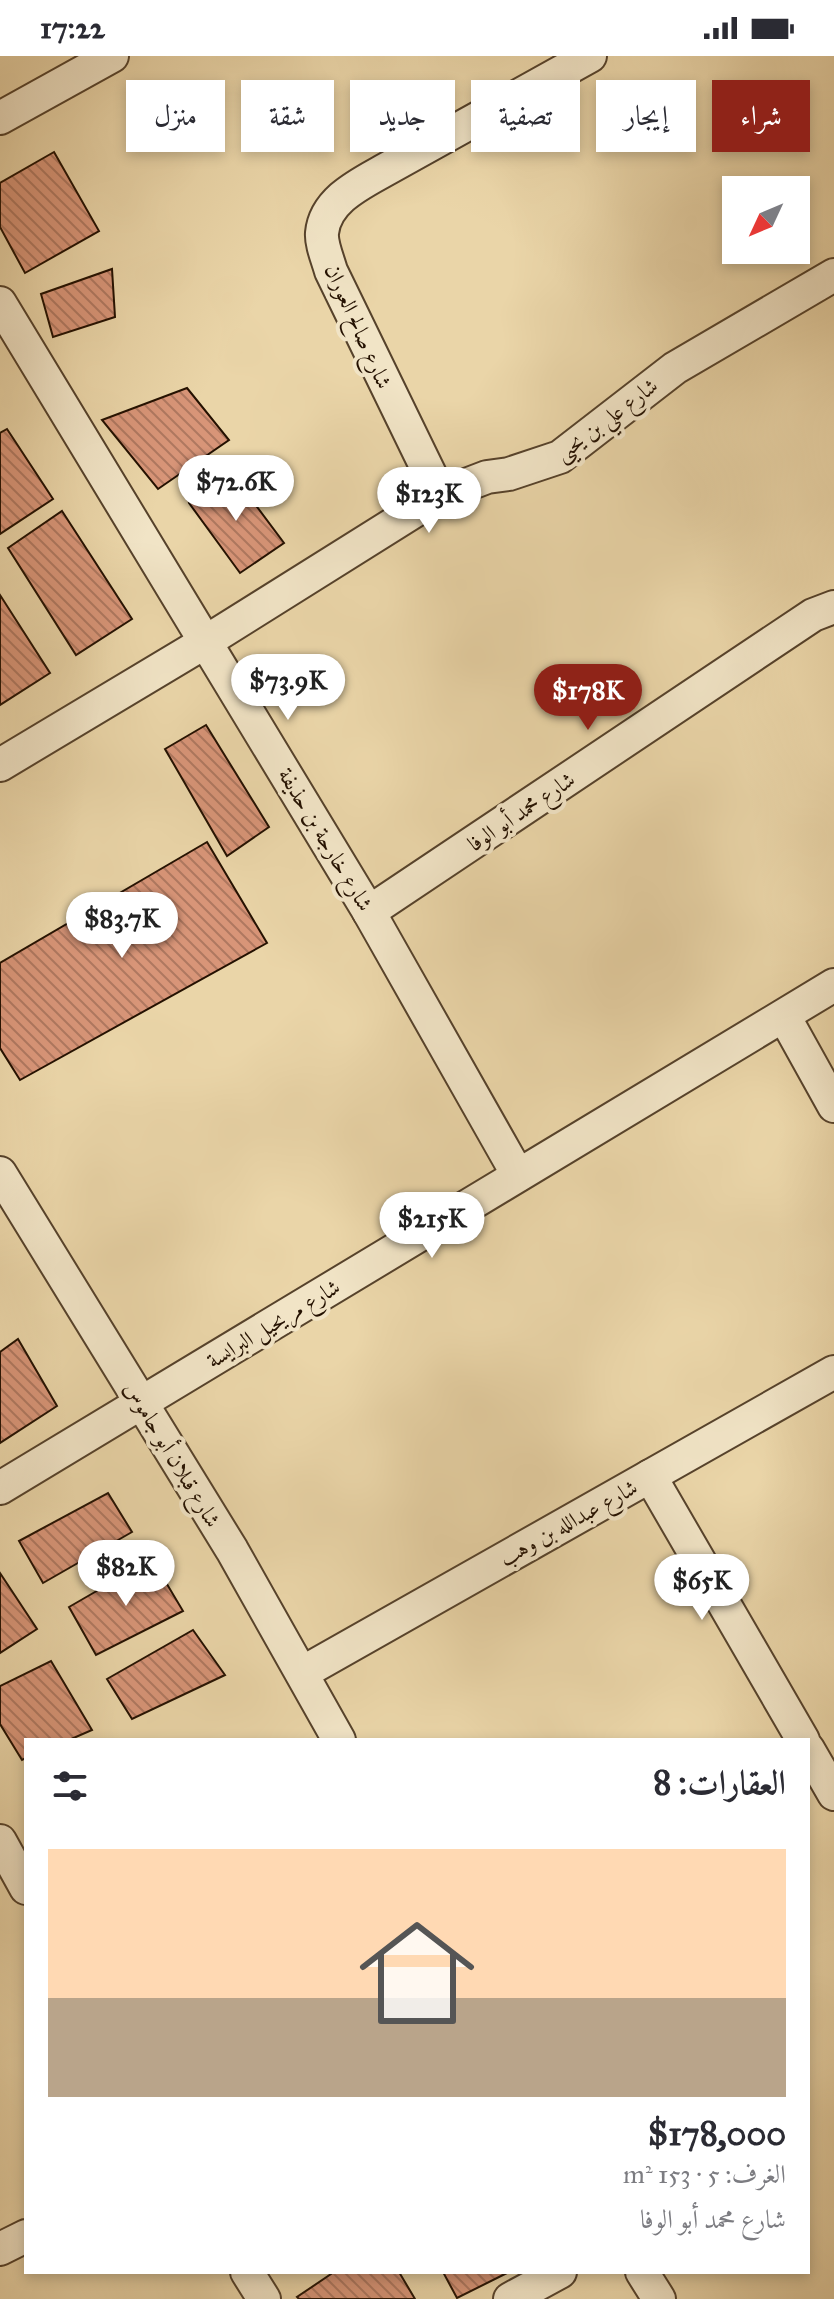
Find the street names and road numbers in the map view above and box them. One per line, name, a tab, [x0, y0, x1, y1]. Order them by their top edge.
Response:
street label: شارع صالح العوران	[314, 260, 398, 395]
street label: شارع علي بن يحيى	[549, 372, 668, 473]
street label: شارع خارجة بن حذيفة	[268, 763, 379, 918]
street label: شارع محمد أبو الوفا	[461, 764, 583, 861]
street label: شارع مريحيل البرايسة	[202, 1273, 347, 1378]
street label: شارع قبلان أبو جاموس	[114, 1375, 228, 1535]
street label: شارع عبدالله بن وهب	[494, 1473, 645, 1576]

